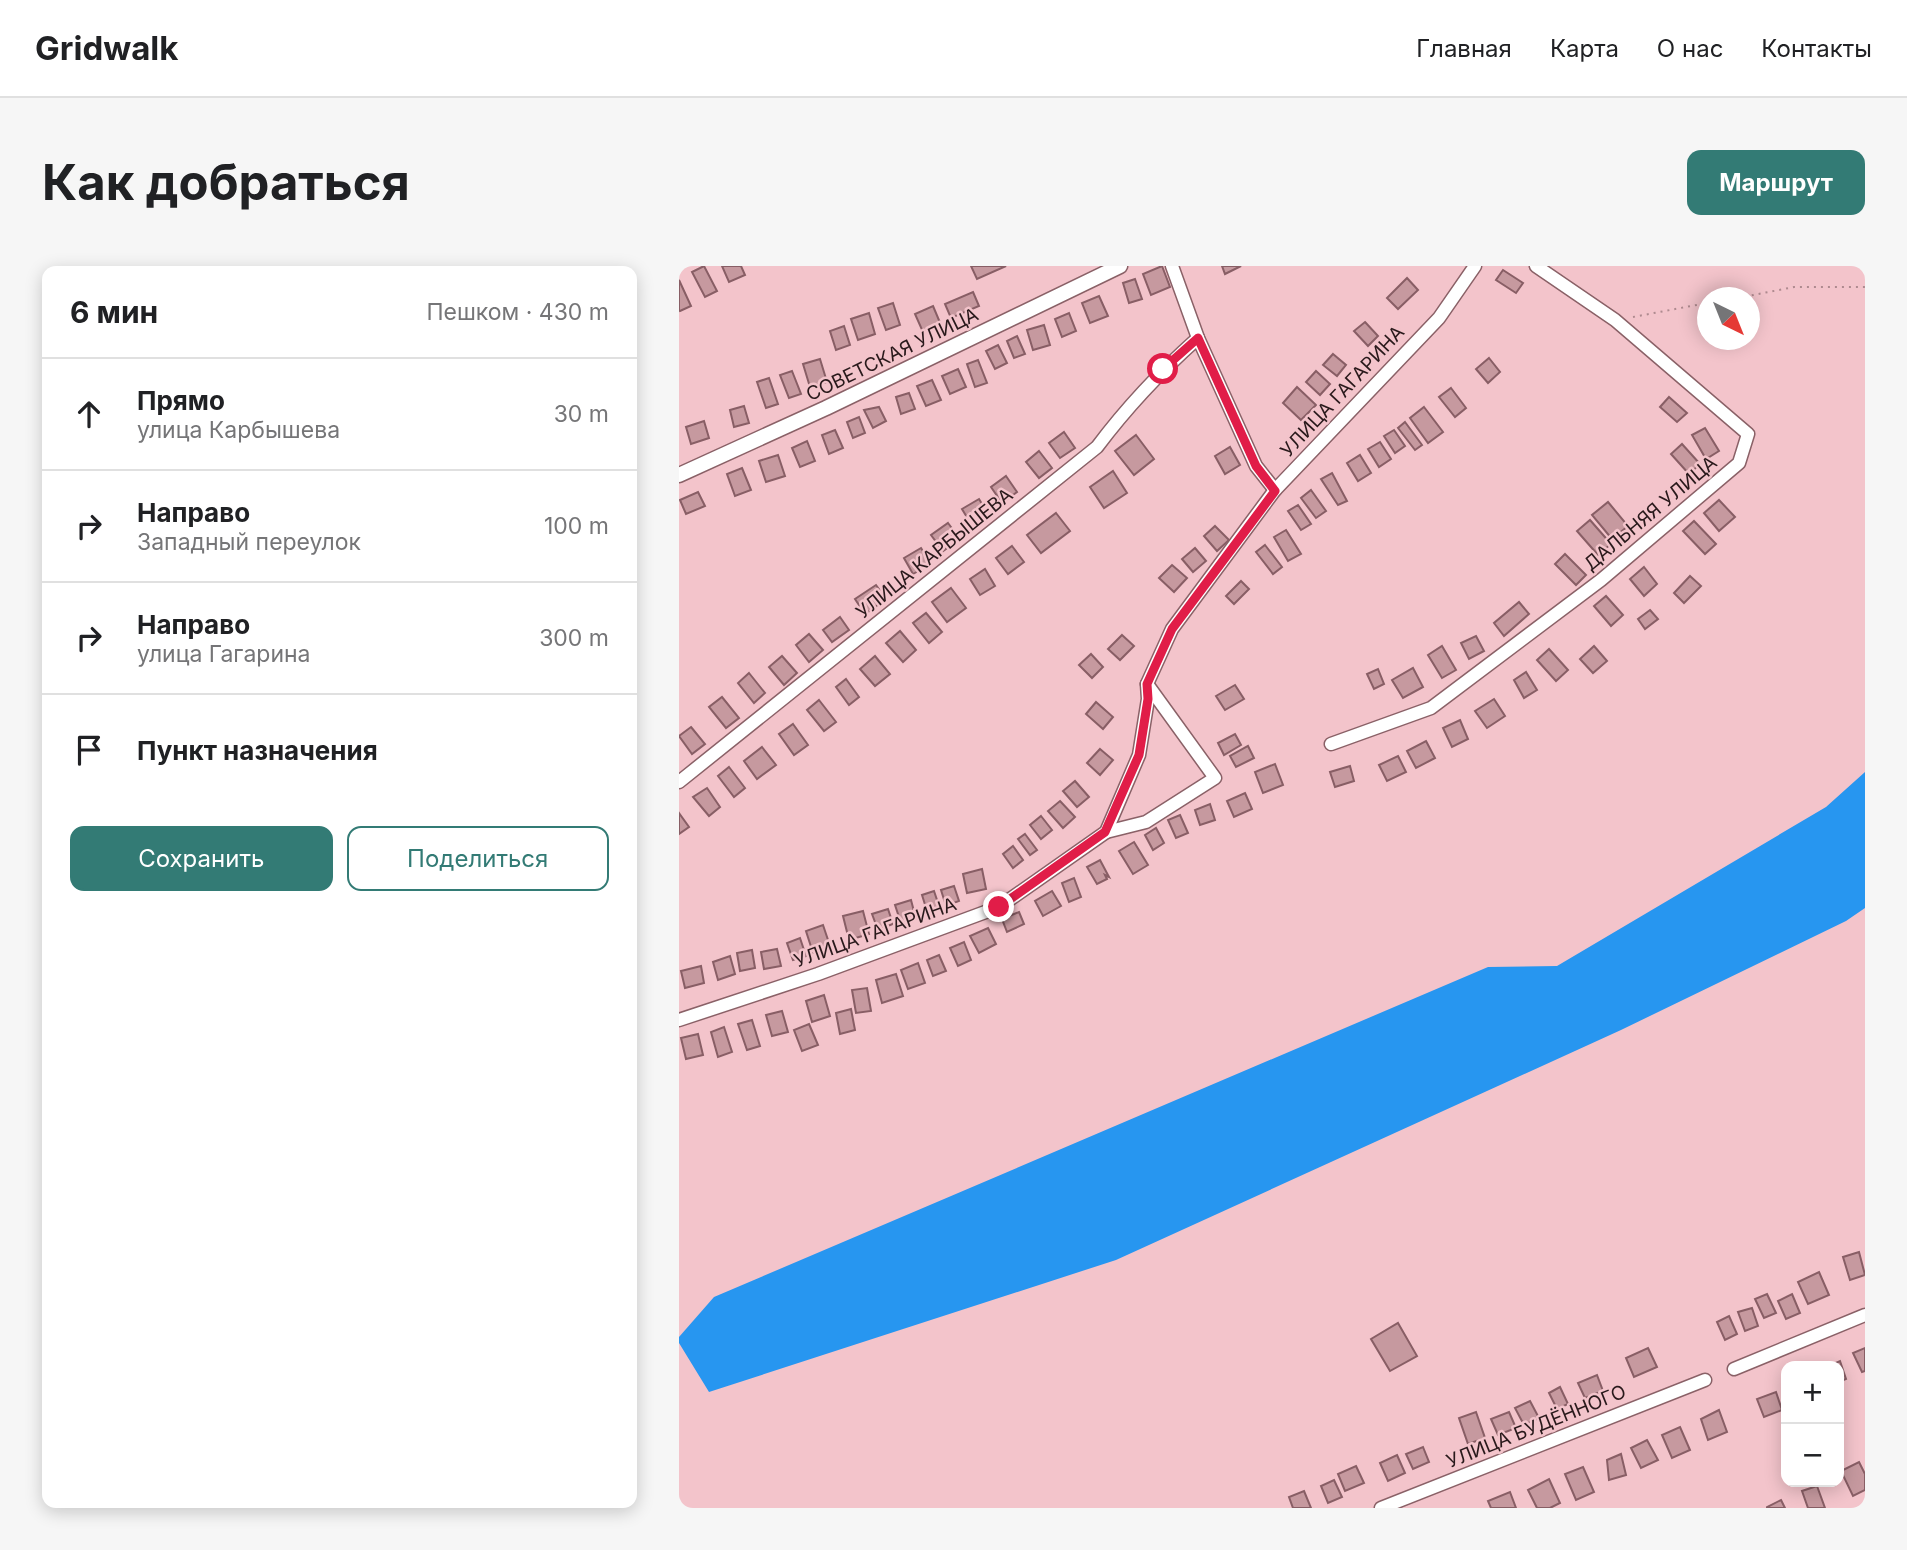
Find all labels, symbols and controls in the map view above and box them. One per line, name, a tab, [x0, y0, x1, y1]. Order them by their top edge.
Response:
text: Gridwalk	[35, 28, 178, 68]
text: Главная	[1416, 34, 1512, 63]
text: Карта	[1550, 34, 1619, 63]
text: О нас	[1657, 34, 1723, 63]
text: Контакты	[1761, 34, 1872, 63]
button: Маршрут	[1687, 150, 1865, 215]
text: Как добраться	[42, 153, 410, 212]
north arrow	[1697, 287, 1760, 350]
text: 6 мин	[70, 294, 158, 330]
text: Пешком · 430 m	[426, 298, 609, 326]
street label: СОВЕТСКАЯ УЛИЦА	[802, 303, 982, 406]
street label: УЛИЦА ГАГАРИНА	[1276, 321, 1409, 462]
route start	[1147, 353, 1178, 384]
text: Прямо	[137, 385, 225, 416]
icon: ahead	[70, 395, 108, 433]
text: 30 m	[554, 400, 609, 428]
text: улица Карбышева	[137, 416, 340, 444]
street label: ДАЛЬНЯЯ УЛИЦА	[1579, 451, 1721, 576]
street label: УЛИЦА КАРБЫШЕВА	[851, 483, 1017, 624]
text: Направо	[137, 497, 250, 528]
icon: right	[70, 507, 108, 545]
text: 100 m	[544, 512, 609, 540]
text: Западный переулок	[137, 528, 361, 556]
text: Направо	[137, 609, 250, 640]
icon: right	[70, 619, 108, 657]
text: 300 m	[539, 624, 609, 652]
text: улица Гагарина	[137, 640, 311, 668]
icon: arrive	[70, 731, 108, 769]
text: Пункт назначения	[137, 735, 378, 766]
button: Сохранить	[70, 826, 333, 891]
button: Поделиться	[347, 826, 609, 891]
route end	[983, 891, 1014, 922]
street label: УЛИЦА ГАГАРИНА	[791, 892, 960, 973]
map controls	[1781, 1361, 1844, 1487]
button: +	[1781, 1361, 1844, 1424]
street label: УЛИЦА БУДЁННОГО	[1443, 1380, 1629, 1473]
button: −	[1781, 1424, 1844, 1487]

